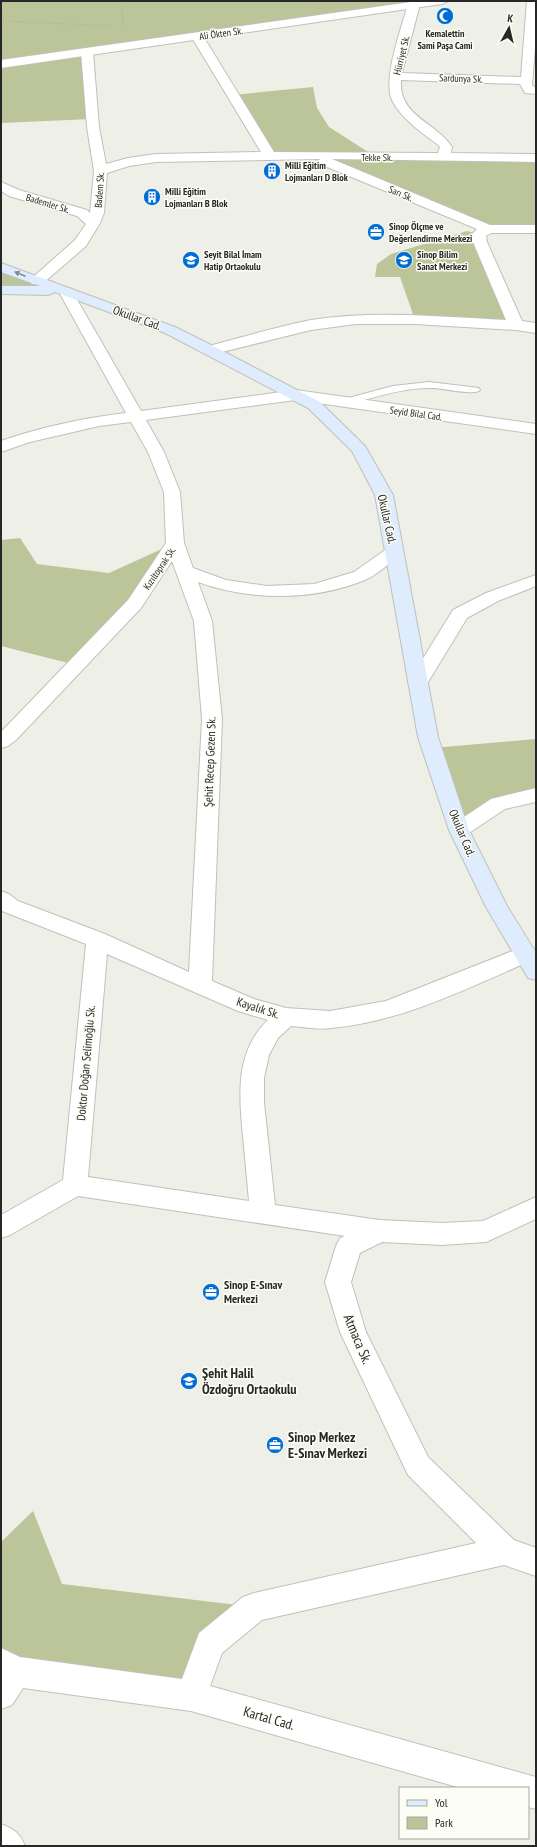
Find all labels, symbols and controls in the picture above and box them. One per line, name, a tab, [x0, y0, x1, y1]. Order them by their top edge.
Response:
mosque icon: Kemalettin Sami Paşa Cami	[435, 6, 455, 26]
north arrow	[489, 8, 529, 48]
text: K	[507, 11, 514, 25]
street label: Ali Ökten Sk.	[198, 24, 244, 43]
place label: Kemalettin Sami Paşa Cami	[417, 27, 473, 52]
street label: Hürriyet Sk.	[390, 34, 413, 76]
street label: Sardunya Sk.	[439, 71, 483, 86]
street label: Tekke Sk.	[361, 151, 393, 164]
place label: Milli Eğitim Lojmanları D Blok	[285, 159, 349, 184]
building icon: Milli Eğitim Lojmanları D Blok	[262, 161, 282, 181]
street label: Badem Sk.	[92, 172, 107, 208]
street label: Sarı Sk.	[387, 183, 415, 204]
place label: Milli Eğitim Lojmanları B Blok	[165, 185, 228, 210]
building icon: Milli Eğitim Lojmanları B Blok	[142, 187, 162, 207]
street label: Bademler Sk.	[24, 191, 71, 216]
place label: Sinop Ölçme ve Değerlendirme Merkezi	[389, 220, 472, 245]
office icon: Sinop Ölçme ve Değerlendirme Merkezi	[366, 222, 386, 242]
place label: Seyit Bilal İmam Hatip Ortaokulu	[204, 248, 262, 273]
place label: Sinop Bilim Sanat Merkezi	[417, 248, 467, 273]
school or university icon: Seyit Bilal İmam Hatip Ortaokulu	[181, 250, 201, 270]
school or university icon: Sinop Bilim Sanat Merkezi	[394, 250, 414, 270]
one-way arrow	[14, 271, 26, 277]
street label: Okullar Cad.	[111, 302, 163, 333]
street label: Seyid Bilal Cad.	[389, 403, 443, 424]
street label: Okullar Cad.	[375, 493, 400, 545]
street label: Kızıltoprak Sk.	[140, 544, 179, 592]
street label: Şehit Recep Gezen Sk.	[200, 717, 219, 807]
street label: Okullar Cad.	[446, 807, 479, 859]
street label: Kayalık Sk.	[235, 994, 281, 1021]
street label: Doktor Doğan Selimoğlu Sk.	[73, 1005, 98, 1121]
place label: Sinop E-Sınav Merkezi	[224, 1277, 283, 1306]
office icon: Sinop E-Sınav Merkezi	[201, 1282, 221, 1302]
street label: Atmaca Sk.	[339, 1311, 377, 1367]
place label: Şehit Halil Özdoğru Ortaokulu	[202, 1364, 297, 1398]
school or university icon: Şehit Halil Özdoğru Ortaokulu	[179, 1371, 199, 1391]
place label: Sinop Merkez E-Sınav Merkezi	[288, 1428, 367, 1462]
office icon: Sinop Merkez E-Sınav Merkezi	[265, 1435, 285, 1455]
street label: Kartal Cad.	[241, 1702, 297, 1734]
legend	[399, 1787, 529, 1839]
text: Yol	[435, 1795, 448, 1810]
text: Park	[435, 1815, 453, 1830]

